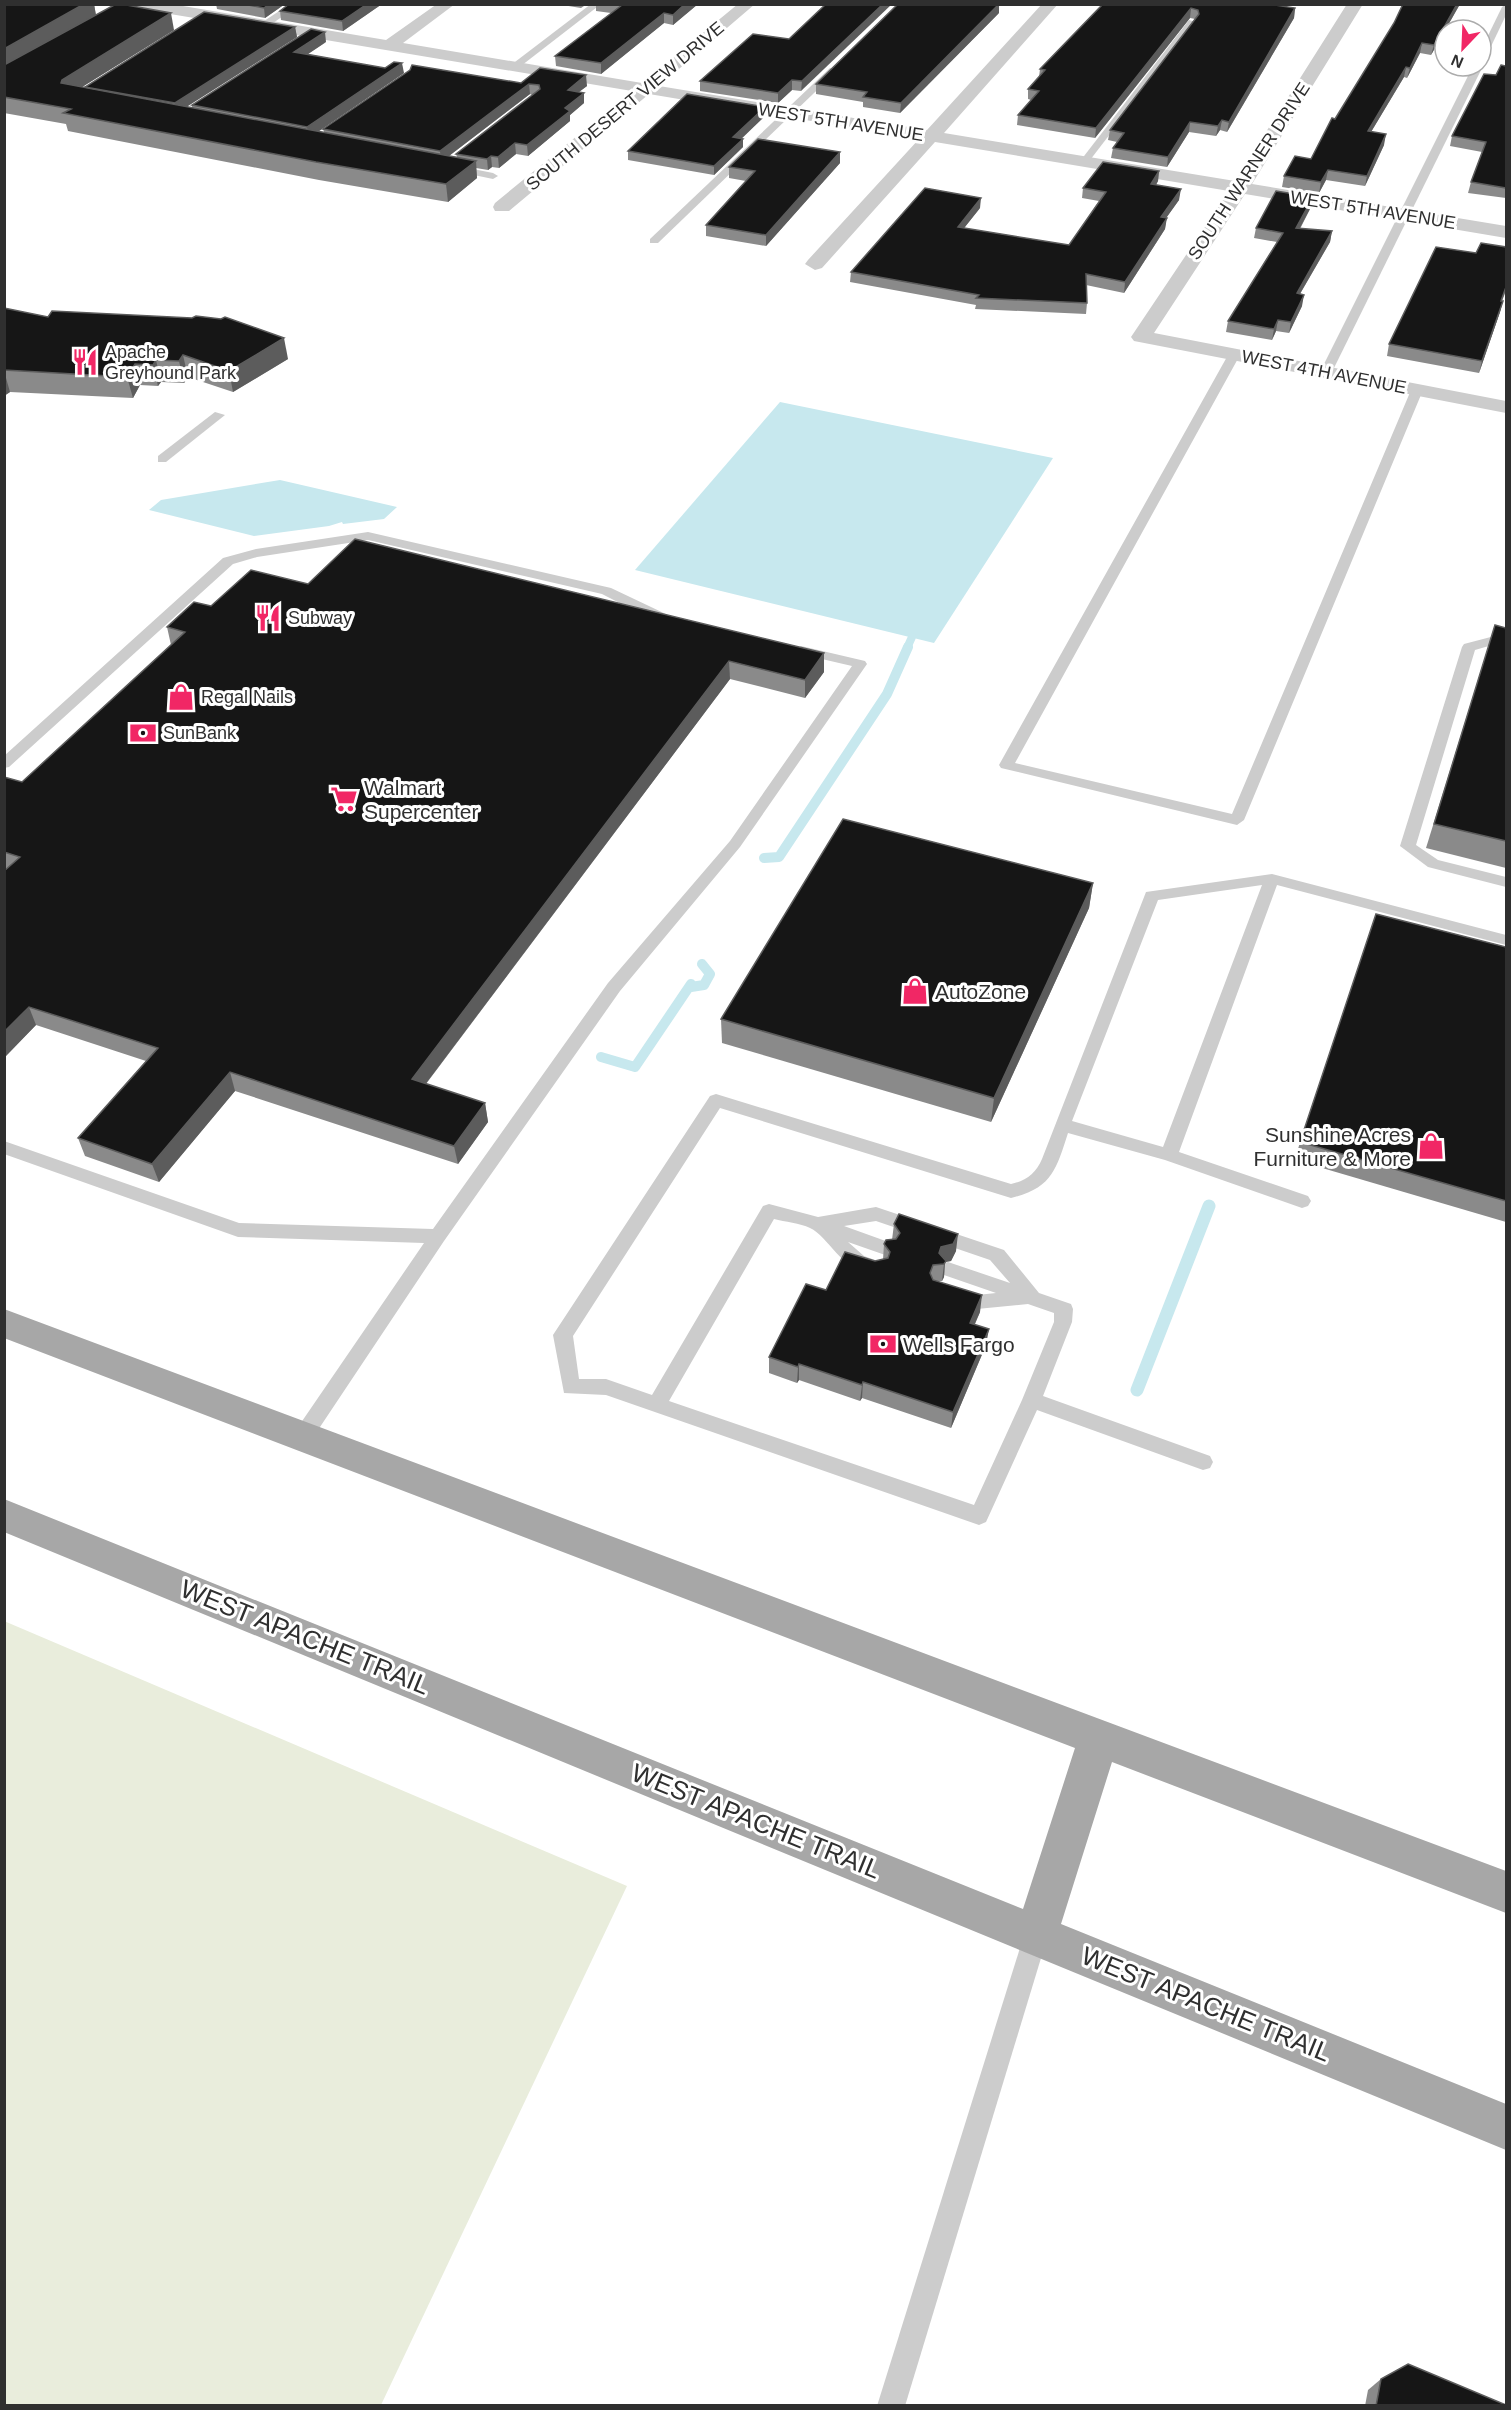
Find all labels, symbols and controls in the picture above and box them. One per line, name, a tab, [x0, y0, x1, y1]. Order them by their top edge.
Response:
street label: SOUTH DESERT VIEW DRIVE	[522, 18, 728, 194]
north arrow	[1433, 18, 1493, 78]
text: N	[1449, 51, 1466, 71]
street label: SOUTH WARNER DRIVE	[1184, 79, 1314, 263]
street label: WEST 5TH AVENUE	[757, 99, 925, 145]
street label: WEST 5TH AVENUE	[1289, 187, 1457, 233]
place label: Apache Greyhound Park	[105, 342, 237, 383]
street label: WEST 4TH AVENUE	[1240, 346, 1408, 398]
restaurant icon: Apache Greyhound Park	[70, 347, 100, 377]
restaurant icon: Subway	[253, 603, 283, 633]
place label: Subway	[288, 608, 352, 628]
shop icon: Regal Nails	[166, 682, 196, 712]
place label: Regal Nails	[201, 687, 293, 707]
bank icon: SunBank	[128, 718, 158, 748]
place label: SunBank	[163, 723, 237, 743]
place label: Walmart Supercenter	[364, 776, 478, 823]
supermarket icon: Walmart Supercenter	[329, 784, 359, 814]
shop icon: AutoZone	[900, 976, 930, 1006]
place label: AutoZone	[935, 980, 1026, 1003]
place label: Sunshine Acres Furniture & More	[1253, 1123, 1411, 1170]
shop icon: Sunshine Acres Furniture & More	[1416, 1131, 1446, 1161]
bank icon: Wells Fargo	[868, 1329, 898, 1359]
place label: Wells Fargo	[903, 1333, 1015, 1356]
street label: WEST APACHE TRAIL	[176, 1573, 434, 1701]
street label: WEST APACHE TRAIL	[627, 1757, 885, 1885]
street label: WEST APACHE TRAIL	[1077, 1940, 1335, 2068]

